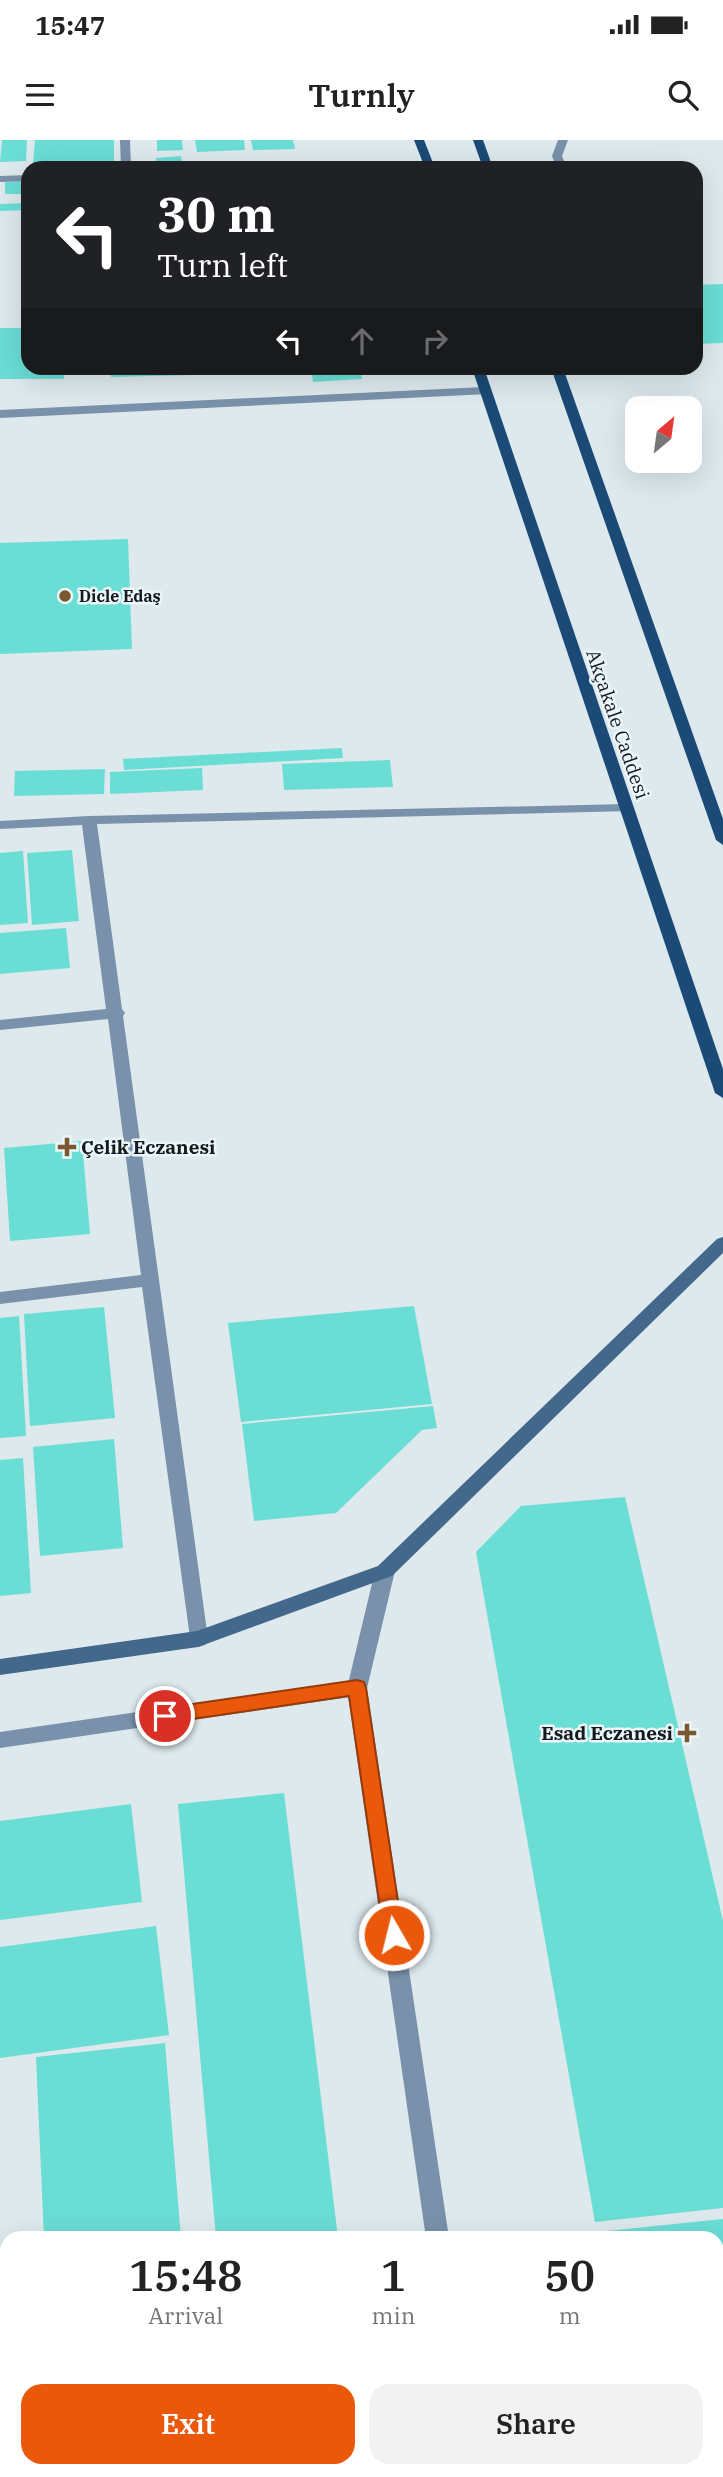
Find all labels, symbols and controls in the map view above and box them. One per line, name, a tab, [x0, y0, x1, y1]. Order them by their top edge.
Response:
text: 15:47	[35, 8, 105, 42]
text: Turnly	[308, 74, 415, 116]
icon: menu	[21, 76, 59, 114]
icon: search	[664, 76, 702, 114]
text: 30 m	[157, 182, 275, 245]
icon: left	[42, 189, 133, 280]
text: Turn left	[157, 244, 288, 286]
icon: left	[270, 322, 308, 360]
icon: ahead	[343, 322, 381, 360]
icon: right	[416, 322, 454, 360]
north arrow	[625, 396, 702, 472]
map controls	[625, 396, 702, 473]
place label: Dicle Edaş	[79, 586, 161, 606]
marker: Dicle Edaş	[57, 588, 73, 604]
street label: Akçakale Caddesi	[581, 646, 655, 802]
place label: Çelik Eczanesi	[81, 1135, 215, 1159]
marker: Çelik Eczanesi	[59, 1139, 75, 1155]
pin	[135, 1686, 195, 1746]
icon: arrive	[146, 1697, 184, 1735]
place label: Esad Eczanesi	[541, 1721, 673, 1745]
marker: Esad Eczanesi	[679, 1725, 695, 1741]
position arrow	[357, 1898, 431, 1972]
text: 15:48	[129, 2248, 242, 2303]
text: 1	[381, 2248, 406, 2303]
text: 50	[544, 2248, 595, 2303]
text: Arrival	[148, 2300, 223, 2330]
text: min	[372, 2300, 415, 2330]
text: m	[559, 2300, 581, 2330]
button: Exit	[21, 2384, 355, 2464]
button: Share	[369, 2384, 703, 2464]

